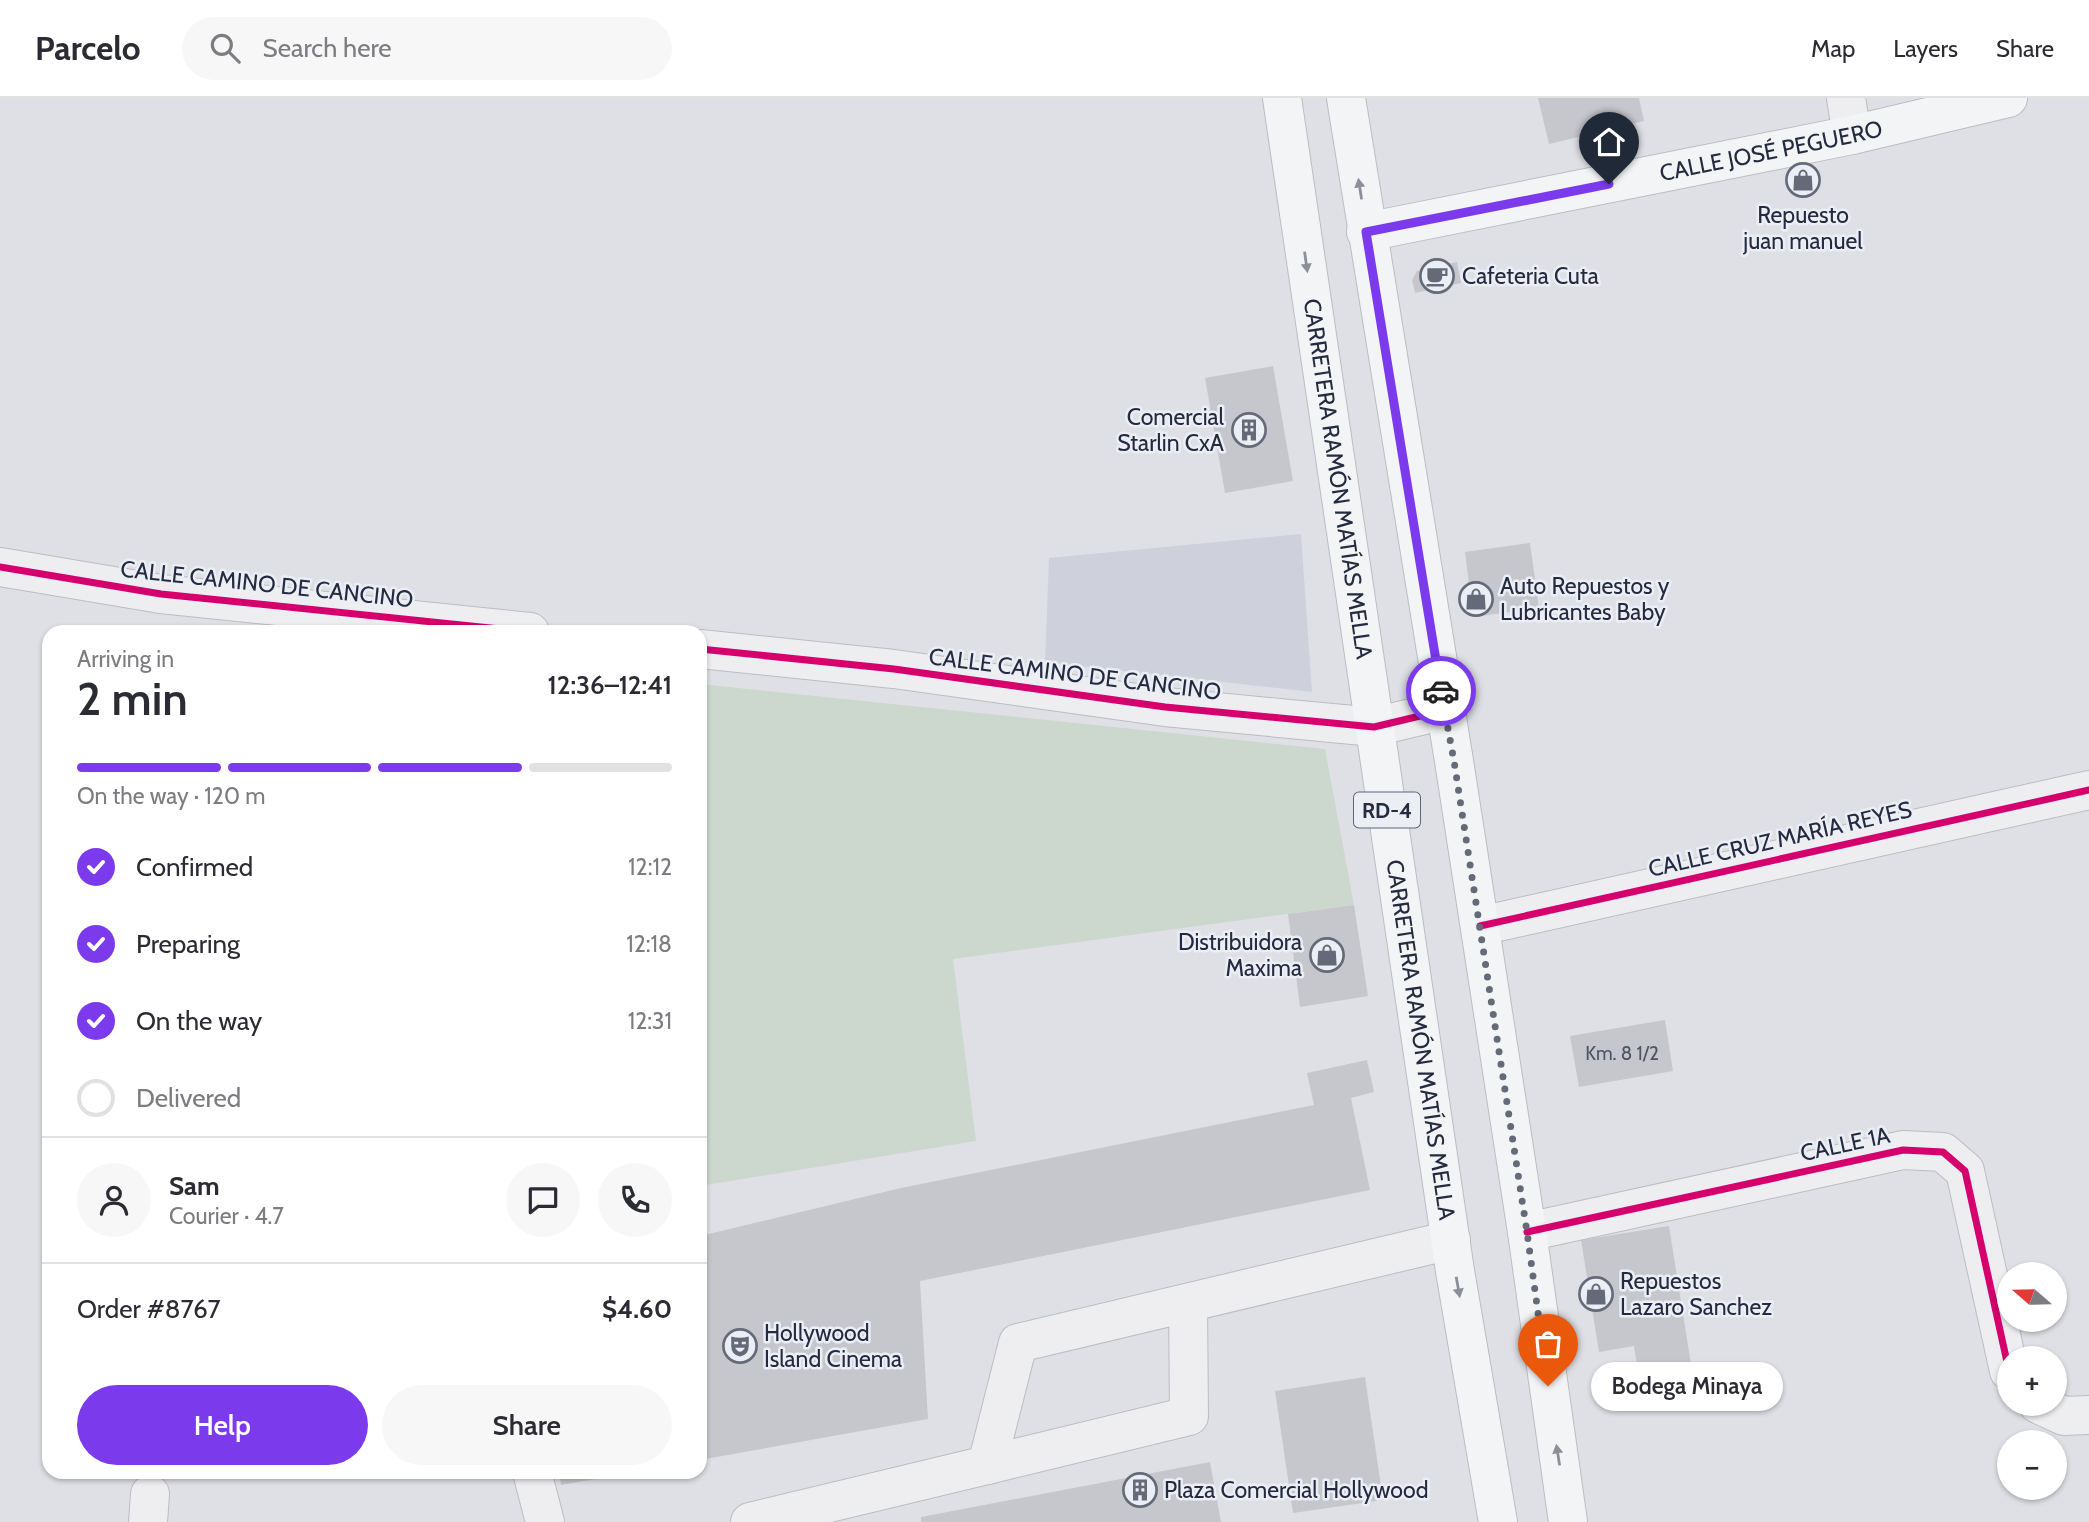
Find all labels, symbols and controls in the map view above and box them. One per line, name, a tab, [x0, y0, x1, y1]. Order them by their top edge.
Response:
search box	[182, 17, 672, 80]
text: Parcelo	[35, 28, 140, 68]
icon: search	[206, 29, 244, 67]
text: Search here	[262, 32, 392, 64]
text: Map	[1811, 34, 1855, 63]
text: Layers	[1893, 34, 1958, 63]
text: Share	[1996, 34, 2054, 63]
pin	[1579, 112, 1639, 184]
street label: CALLE JOSÉ PEGUERO	[1657, 114, 1885, 187]
icon: home	[1590, 123, 1628, 161]
shop icon: Repuesto juan manuel	[1784, 161, 1822, 199]
one-way arrow	[1354, 178, 1365, 200]
place label: Repuesto juan manuel	[1742, 201, 1863, 255]
one-way arrow	[1301, 252, 1312, 274]
cafe icon: Cafeteria Cuta	[1418, 257, 1456, 295]
place label: Cafeteria Cuta	[1462, 262, 1599, 290]
street label: CARRETERA RAMÓN MATÍAS MELLA	[1298, 297, 1379, 661]
place label: Comercial Starlin CxA	[1117, 403, 1225, 457]
building icon: Comercial Starlin CxA	[1230, 411, 1268, 449]
street label: CALLE CAMINO DE CANCINO	[119, 555, 415, 613]
place label: Auto Repuestos y Lubricantes Baby	[1500, 572, 1670, 626]
shop icon: Auto Repuestos y Lubricantes Baby	[1457, 580, 1495, 618]
street label: CALLE CAMINO DE CANCINO	[927, 642, 1223, 706]
text: Arriving in	[77, 645, 174, 673]
courier	[1406, 656, 1476, 726]
text: 12:36–12:41	[548, 669, 672, 701]
text: 2 min	[77, 671, 188, 727]
icon: car	[1422, 672, 1460, 710]
text: On the way · 120 m	[77, 782, 265, 810]
road number: RD-4	[1354, 792, 1420, 828]
street label: CALLE CRUZ MARÍA REYES	[1645, 794, 1914, 883]
icon: check	[77, 848, 115, 886]
text: Confirmed	[136, 851, 253, 883]
text: 12:12	[628, 853, 672, 881]
street label: CARRETERA RAMÓN MATÍAS MELLA	[1381, 858, 1461, 1222]
icon: check	[77, 925, 115, 963]
text: Preparing	[136, 928, 240, 960]
place label: Distribuidora Maxima	[1178, 928, 1302, 982]
text: 12:18	[626, 930, 672, 958]
shop icon: Distribuidora Maxima	[1308, 936, 1346, 974]
icon: check	[77, 1002, 115, 1040]
text: On the way	[136, 1005, 262, 1037]
text: 12:31	[628, 1007, 672, 1035]
house number: Km. 8 1/2	[1585, 1042, 1659, 1065]
text: Delivered	[136, 1082, 241, 1114]
street label: CALLE 1A	[1798, 1121, 1892, 1167]
button: person	[77, 1163, 151, 1237]
button: chat	[506, 1163, 580, 1237]
button: phone	[598, 1163, 672, 1237]
text: Sam	[169, 1170, 220, 1202]
text: Courier · 4.7	[169, 1202, 284, 1230]
north arrow	[1997, 1262, 2067, 1332]
map controls	[1997, 1262, 2067, 1500]
place label: Repuestos Lazaro Sanchez	[1620, 1267, 1772, 1321]
shop icon: Repuestos Lazaro Sanchez	[1577, 1275, 1615, 1313]
one-way arrow	[1453, 1276, 1464, 1298]
text: Order #8767	[77, 1293, 221, 1325]
text: $4.60	[602, 1293, 672, 1325]
pin	[1518, 1314, 1578, 1386]
place label: Hollywood Island Cinema	[764, 1319, 902, 1373]
icon: bag	[1529, 1325, 1567, 1363]
theatre icon: Hollywood Island Cinema	[721, 1327, 759, 1365]
button: +	[1997, 1346, 2067, 1416]
callout: Bodega Minaya	[1590, 1362, 1782, 1410]
text: Bodega Minaya	[1612, 1372, 1762, 1400]
button: Help	[77, 1385, 368, 1465]
button: Share	[382, 1385, 672, 1465]
button: −	[1997, 1430, 2067, 1500]
one-way arrow	[1552, 1443, 1563, 1465]
building icon: Plaza Comercial Hollywood	[1121, 1471, 1159, 1509]
place label: Plaza Comercial Hollywood	[1164, 1476, 1428, 1504]

